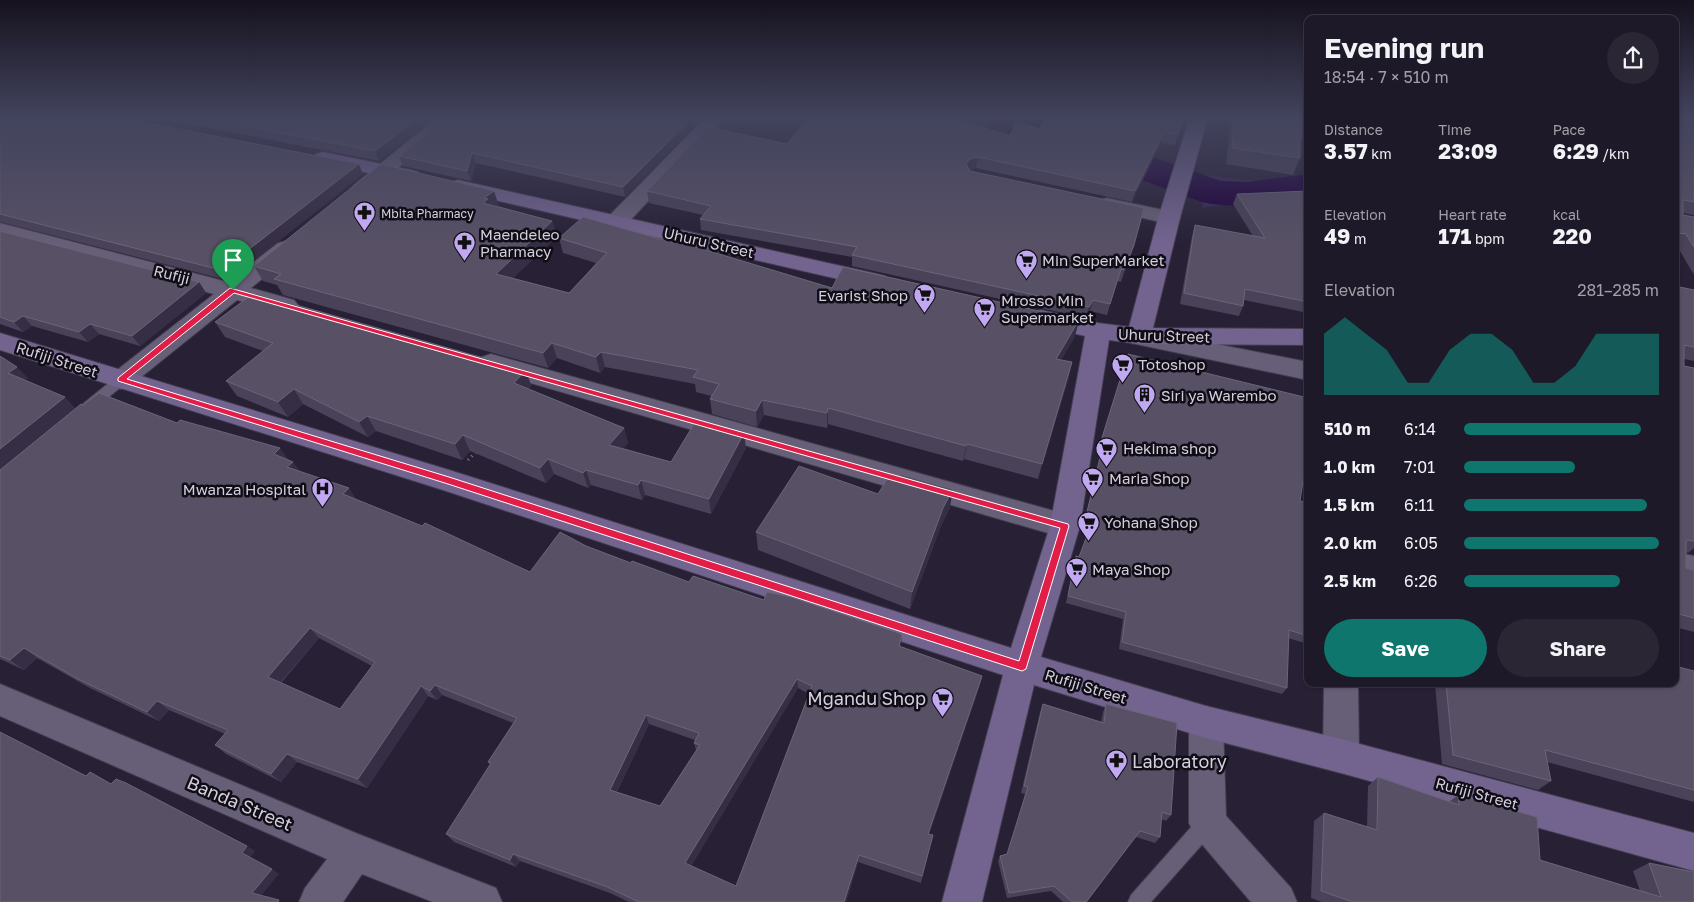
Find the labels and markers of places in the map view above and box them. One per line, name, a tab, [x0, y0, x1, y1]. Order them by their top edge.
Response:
pharmacy icon: Mbita Pharmacy	[353, 201, 377, 232]
place label: Mbita Pharmacy	[381, 206, 474, 221]
place label: Maendeleo Pharmacy	[480, 225, 560, 260]
pharmacy icon: Maendeleo Pharmacy	[452, 231, 476, 262]
pin	[212, 239, 254, 290]
supermarket icon: Min SuperMarket	[1014, 248, 1038, 279]
place label: Min SuperMarket	[1042, 251, 1164, 269]
supermarket icon: Evarist Shop	[912, 283, 936, 314]
place label: Evarist Shop	[818, 286, 908, 304]
place label: Mrosso Min Supermarket	[1001, 291, 1094, 326]
supermarket icon: Mrosso Min Supermarket	[973, 297, 997, 328]
supermarket icon: Totoshop	[1110, 352, 1134, 383]
place label: Totoshop	[1138, 355, 1205, 373]
building icon: Siri ya Warembo	[1133, 383, 1157, 414]
place label: Siri ya Warembo	[1161, 386, 1277, 404]
supermarket icon: Hekima shop	[1095, 436, 1119, 467]
place label: Hekima shop	[1123, 439, 1217, 457]
supermarket icon: Maria Shop	[1081, 466, 1105, 497]
place label: Maria Shop	[1109, 469, 1190, 487]
hospital icon: Mwanza Hospital	[310, 477, 334, 508]
place label: Mwanza Hospital	[183, 480, 306, 498]
supermarket icon: Yohana Shop	[1076, 510, 1100, 541]
place label: Yohana Shop	[1104, 513, 1198, 531]
supermarket icon: Maya Shop	[1064, 557, 1088, 588]
place label: Maya Shop	[1092, 560, 1170, 578]
supermarket icon: Mgandu Shop	[930, 686, 954, 717]
place label: Mgandu Shop	[807, 687, 926, 709]
pharmacy icon: Laboratory	[1104, 749, 1128, 780]
place label: Laboratory	[1132, 750, 1227, 772]

